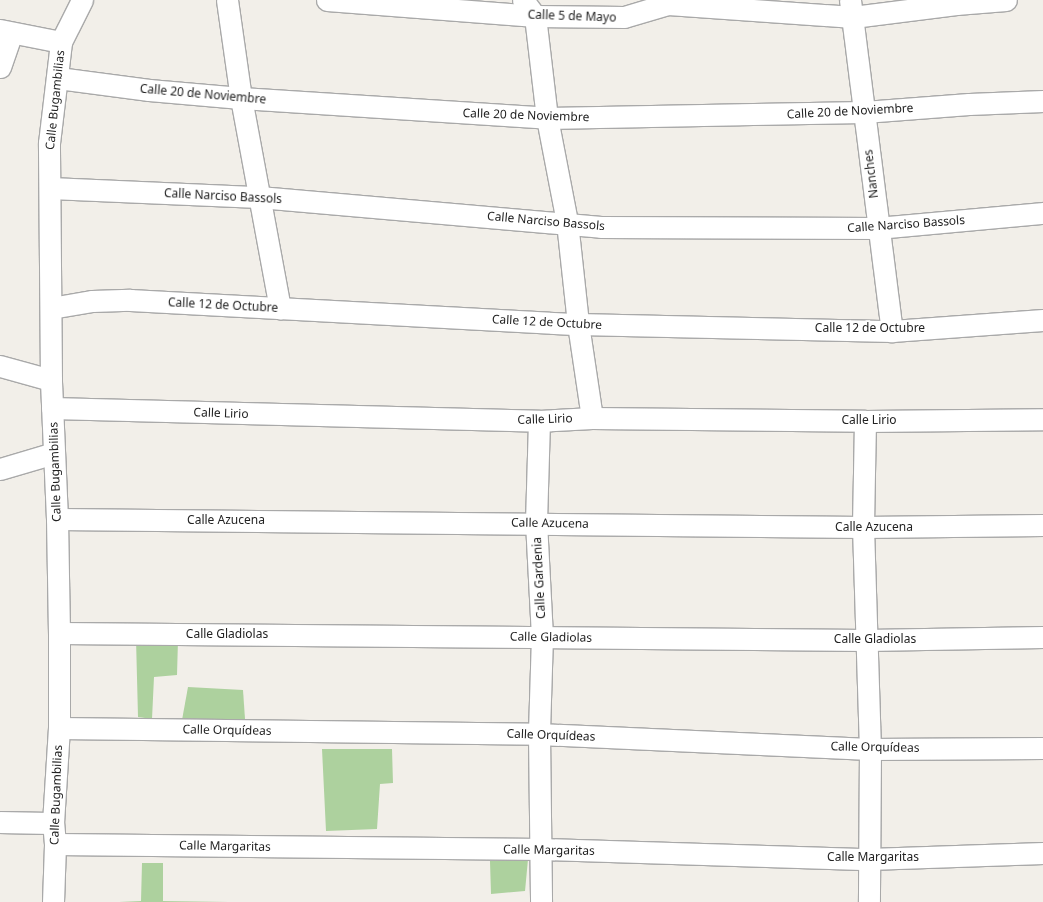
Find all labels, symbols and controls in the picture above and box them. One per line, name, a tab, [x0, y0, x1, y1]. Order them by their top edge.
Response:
street label: Calle 5 de Mayo	[527, 7, 617, 25]
street label: Calle Bugambilias	[43, 49, 67, 151]
street label: Calle 20 de Noviembre	[139, 81, 267, 107]
street label: Calle 20 de Noviembre	[786, 100, 914, 122]
street label: Calle 20 de Noviembre	[462, 106, 590, 124]
street label: Nanches	[861, 149, 881, 199]
street label: Calle Narciso Bassols	[164, 186, 282, 206]
street label: Calle Narciso Bassols	[487, 209, 605, 233]
street label: Calle Narciso Bassols	[847, 213, 965, 235]
street label: Calle 12 de Octubre	[168, 295, 278, 315]
street label: Calle 12 de Octubre	[492, 312, 602, 332]
street label: Calle 12 de Octubre	[815, 321, 925, 335]
street label: Calle Lirio	[193, 405, 249, 421]
street label: Calle Lirio	[517, 411, 573, 427]
street label: Calle Lirio	[841, 413, 897, 427]
street label: Calle Bugambilias	[46, 422, 64, 522]
street label: Calle Azucena	[187, 513, 265, 527]
street label: Calle Azucena	[511, 515, 589, 531]
street label: Calle Azucena	[835, 520, 913, 534]
street label: Calle Gardenia	[530, 537, 548, 619]
street label: Calle Gladiolas	[186, 627, 268, 641]
street label: Calle Gladiolas	[510, 629, 592, 645]
street label: Calle Gladiolas	[834, 632, 916, 646]
street label: Calle Orquídeas	[182, 722, 272, 738]
street label: Calle Orquídeas	[506, 726, 596, 744]
street label: Calle Orquídeas	[830, 739, 920, 755]
street label: Calle Bugambilias	[47, 745, 65, 845]
street label: Calle Margaritas	[179, 838, 271, 854]
street label: Calle Margaritas	[503, 842, 595, 858]
street label: Calle Margaritas	[827, 850, 919, 864]

